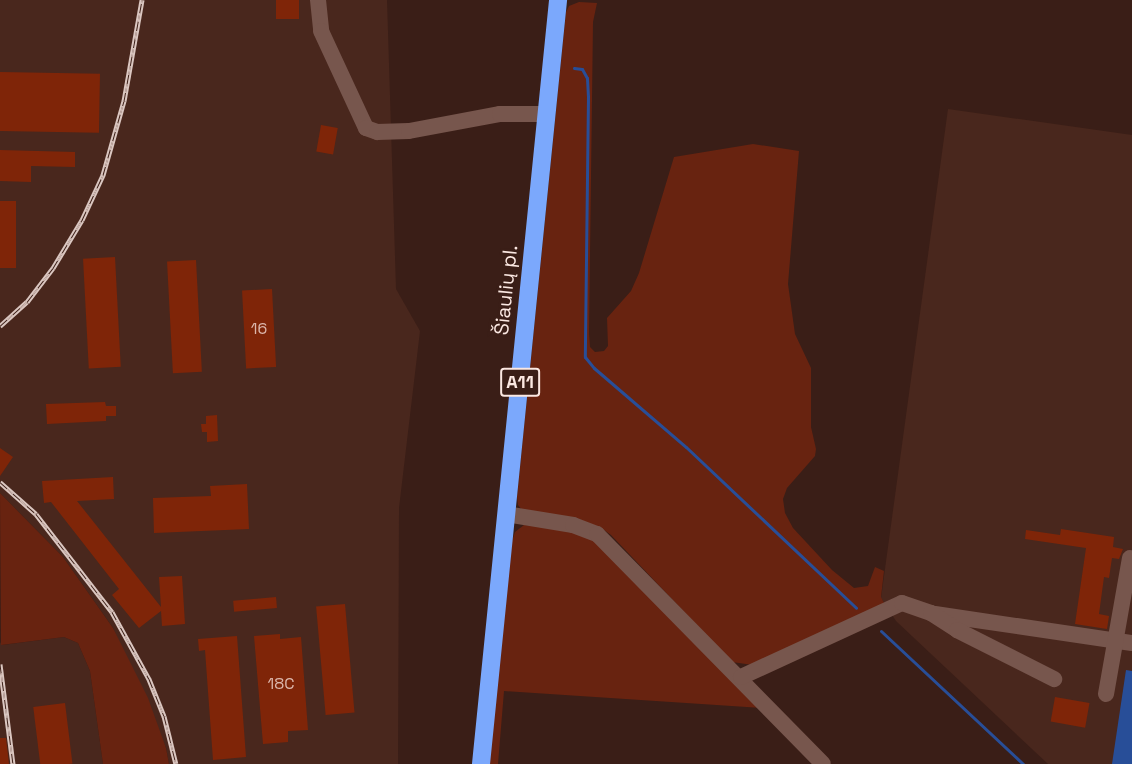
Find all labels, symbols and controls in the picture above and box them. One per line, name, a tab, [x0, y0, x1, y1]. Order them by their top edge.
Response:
street label: Šiaulių pl.	[489, 244, 523, 336]
house number: 16	[251, 319, 267, 339]
road number: A11	[499, 367, 541, 397]
house number: 18C	[268, 674, 294, 694]

